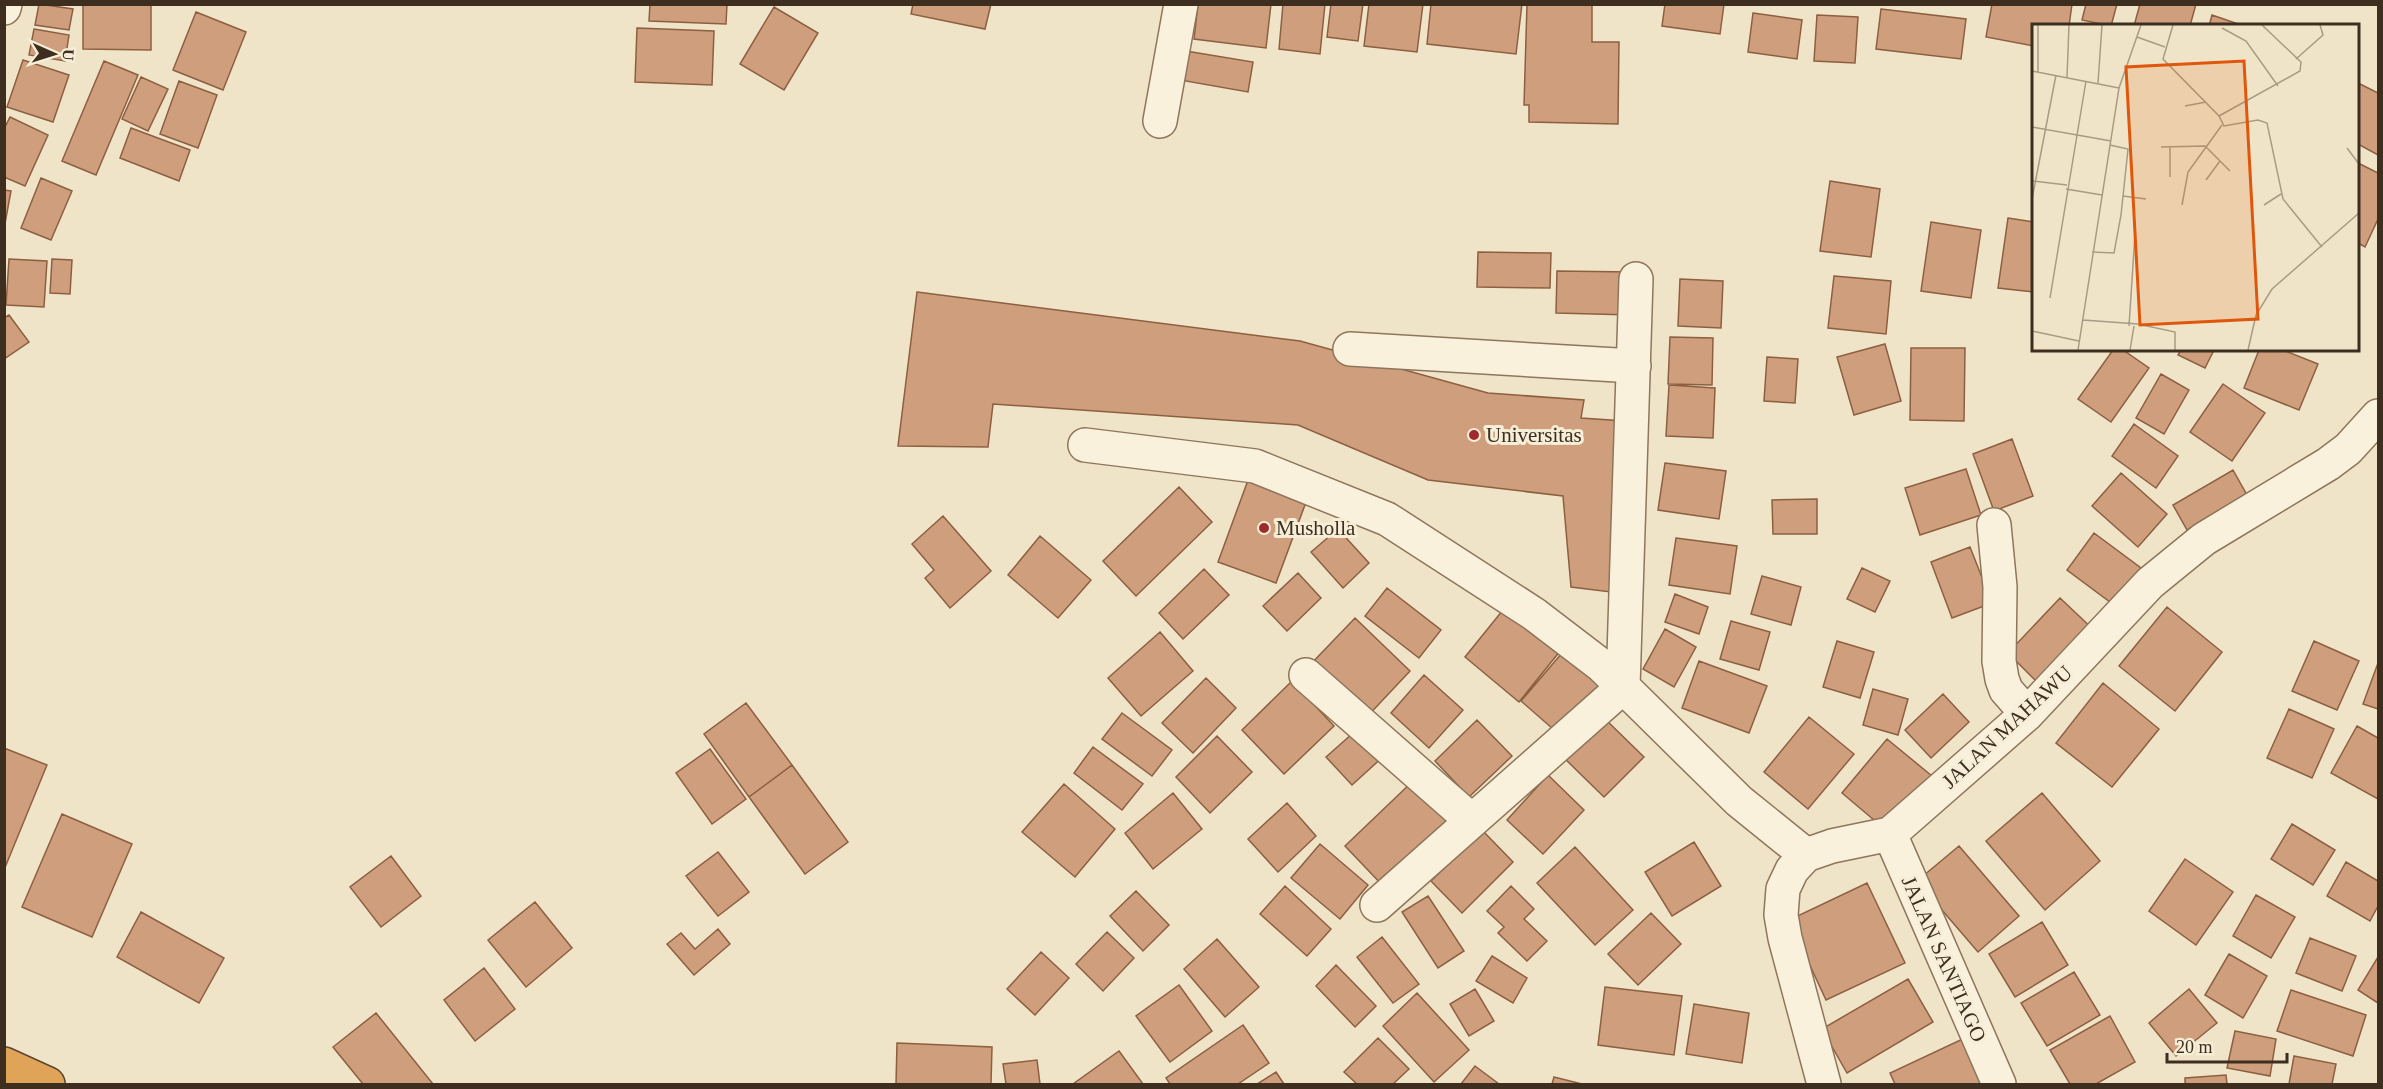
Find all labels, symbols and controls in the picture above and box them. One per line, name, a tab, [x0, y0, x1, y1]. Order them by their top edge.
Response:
north arrow	[24, 24, 84, 84]
inset map	[2032, 24, 2359, 351]
text: U	[60, 49, 77, 61]
place label: Universitas	[1486, 423, 1582, 447]
marker: Universitas	[1467, 428, 1481, 442]
place label: Musholla	[1276, 516, 1356, 540]
marker: Musholla	[1257, 521, 1271, 535]
street label: JALAN MAHAWU	[1937, 661, 2077, 793]
street label: JALAN SANTIAGO	[1897, 872, 1991, 1046]
scale bar	[2167, 1026, 2287, 1064]
text: 20 m	[2176, 1037, 2213, 1057]

